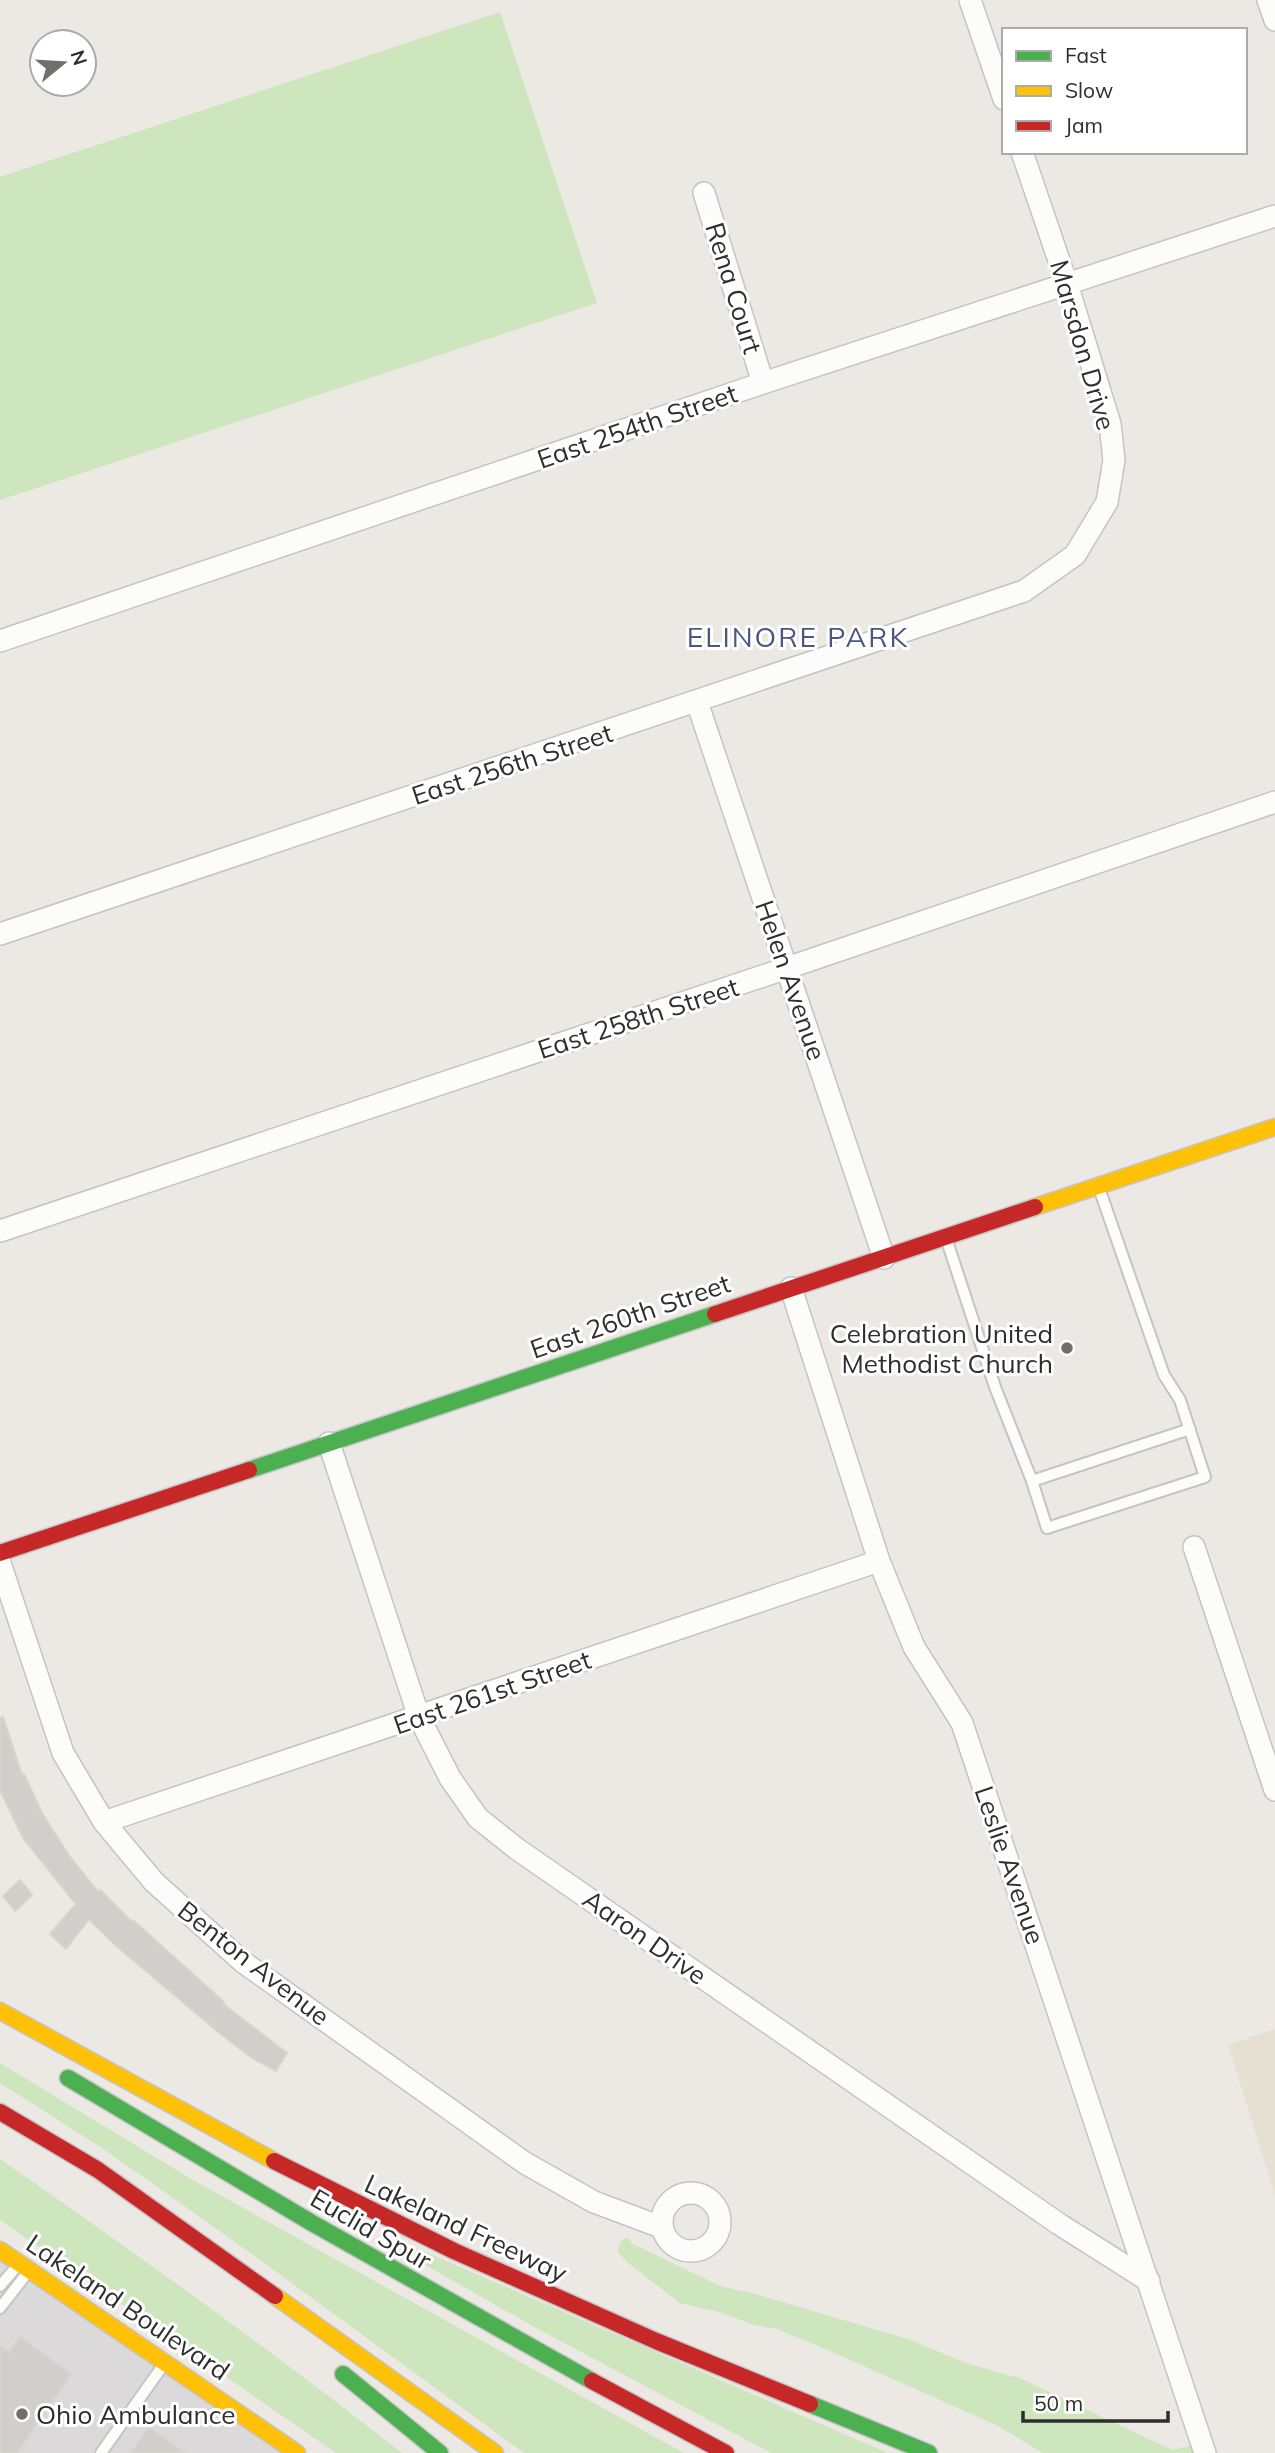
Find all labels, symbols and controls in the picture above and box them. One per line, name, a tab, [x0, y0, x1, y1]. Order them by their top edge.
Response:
north arrow	[28, 28, 98, 98]
legend	[1002, 28, 1247, 154]
text: Fast	[1065, 42, 1107, 68]
text: N	[66, 47, 93, 68]
text: Slow	[1065, 77, 1113, 103]
text: Jam	[1065, 112, 1103, 138]
street label: Rena Court	[698, 218, 770, 358]
street label: Marsdon Drive	[1043, 256, 1123, 434]
street label: East 254th Street	[533, 376, 741, 476]
district label: ELINORE PARK	[687, 619, 909, 654]
street label: East 256th Street	[407, 716, 617, 812]
street label: Helen Avenue	[748, 896, 834, 1064]
street label: East 258th Street	[533, 970, 743, 1066]
street label: East 260th Street	[526, 1266, 734, 1366]
place label: Celebration United Methodist Church	[830, 1317, 1053, 1380]
marker: Celebration United Methodist Church	[1059, 1340, 1075, 1356]
street label: East 261st Street	[389, 1643, 595, 1741]
street label: Leslie Avenue	[968, 1782, 1052, 1948]
street label: Aaron Drive	[577, 1882, 713, 1992]
street label: Benton Avenue	[172, 1894, 336, 2032]
street label: Lakeland Freeway	[359, 2167, 573, 2289]
street label: Euclid Spur	[305, 2181, 438, 2277]
street label: Lakeland Boulevard	[20, 2227, 236, 2387]
scale bar	[1023, 2380, 1168, 2424]
text: 50 m	[1034, 2390, 1083, 2416]
place label: Ohio Ambulance	[36, 2398, 235, 2431]
marker: Ohio Ambulance	[14, 2406, 30, 2422]

